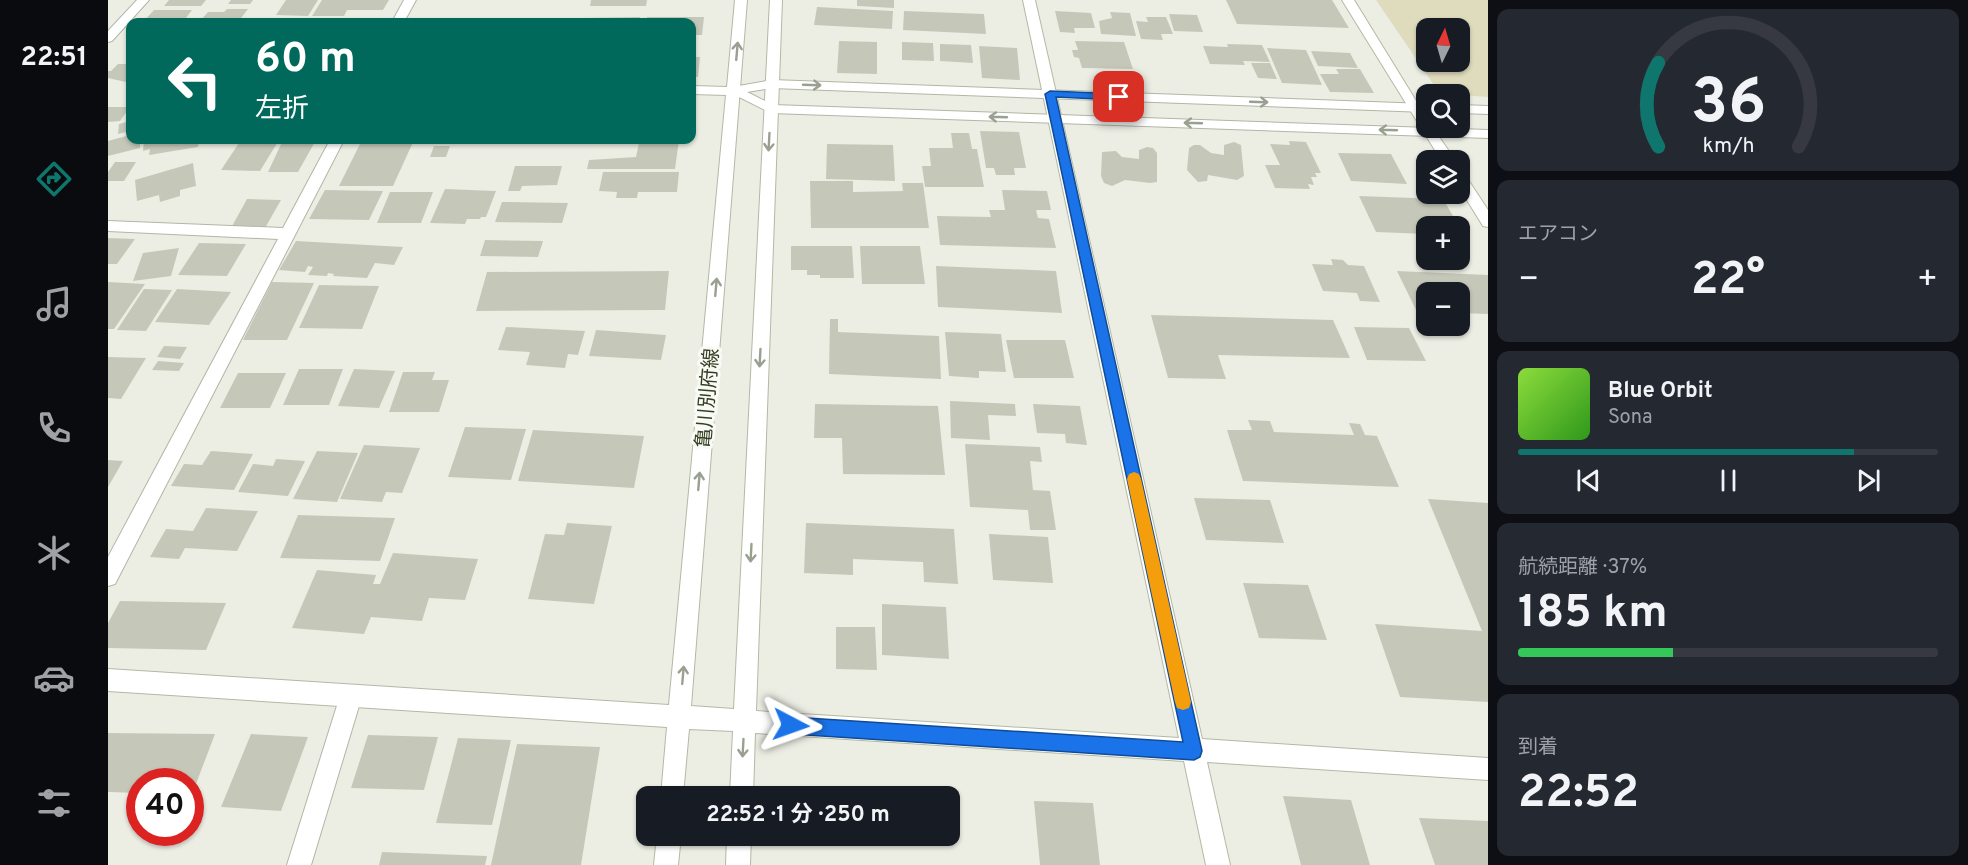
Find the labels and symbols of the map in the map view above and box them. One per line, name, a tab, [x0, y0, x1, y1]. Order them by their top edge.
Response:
north arrow	[1416, 18, 1470, 72]
one-way arrow	[732, 41, 743, 61]
pin	[1093, 71, 1144, 122]
one-way arrow	[801, 80, 821, 91]
one-way arrow	[1248, 96, 1268, 108]
one-way arrow	[988, 111, 1008, 122]
one-way arrow	[1183, 118, 1203, 129]
one-way arrow	[1378, 125, 1398, 136]
one-way arrow	[764, 132, 775, 152]
one-way arrow	[711, 277, 722, 297]
street label: 亀川別府線	[692, 347, 726, 449]
one-way arrow	[754, 348, 765, 368]
one-way arrow	[694, 472, 705, 492]
one-way arrow	[746, 542, 757, 562]
one-way arrow	[678, 666, 689, 686]
position arrow	[759, 693, 823, 757]
one-way arrow	[737, 737, 748, 757]
speed limit sign: 40	[126, 768, 204, 846]

